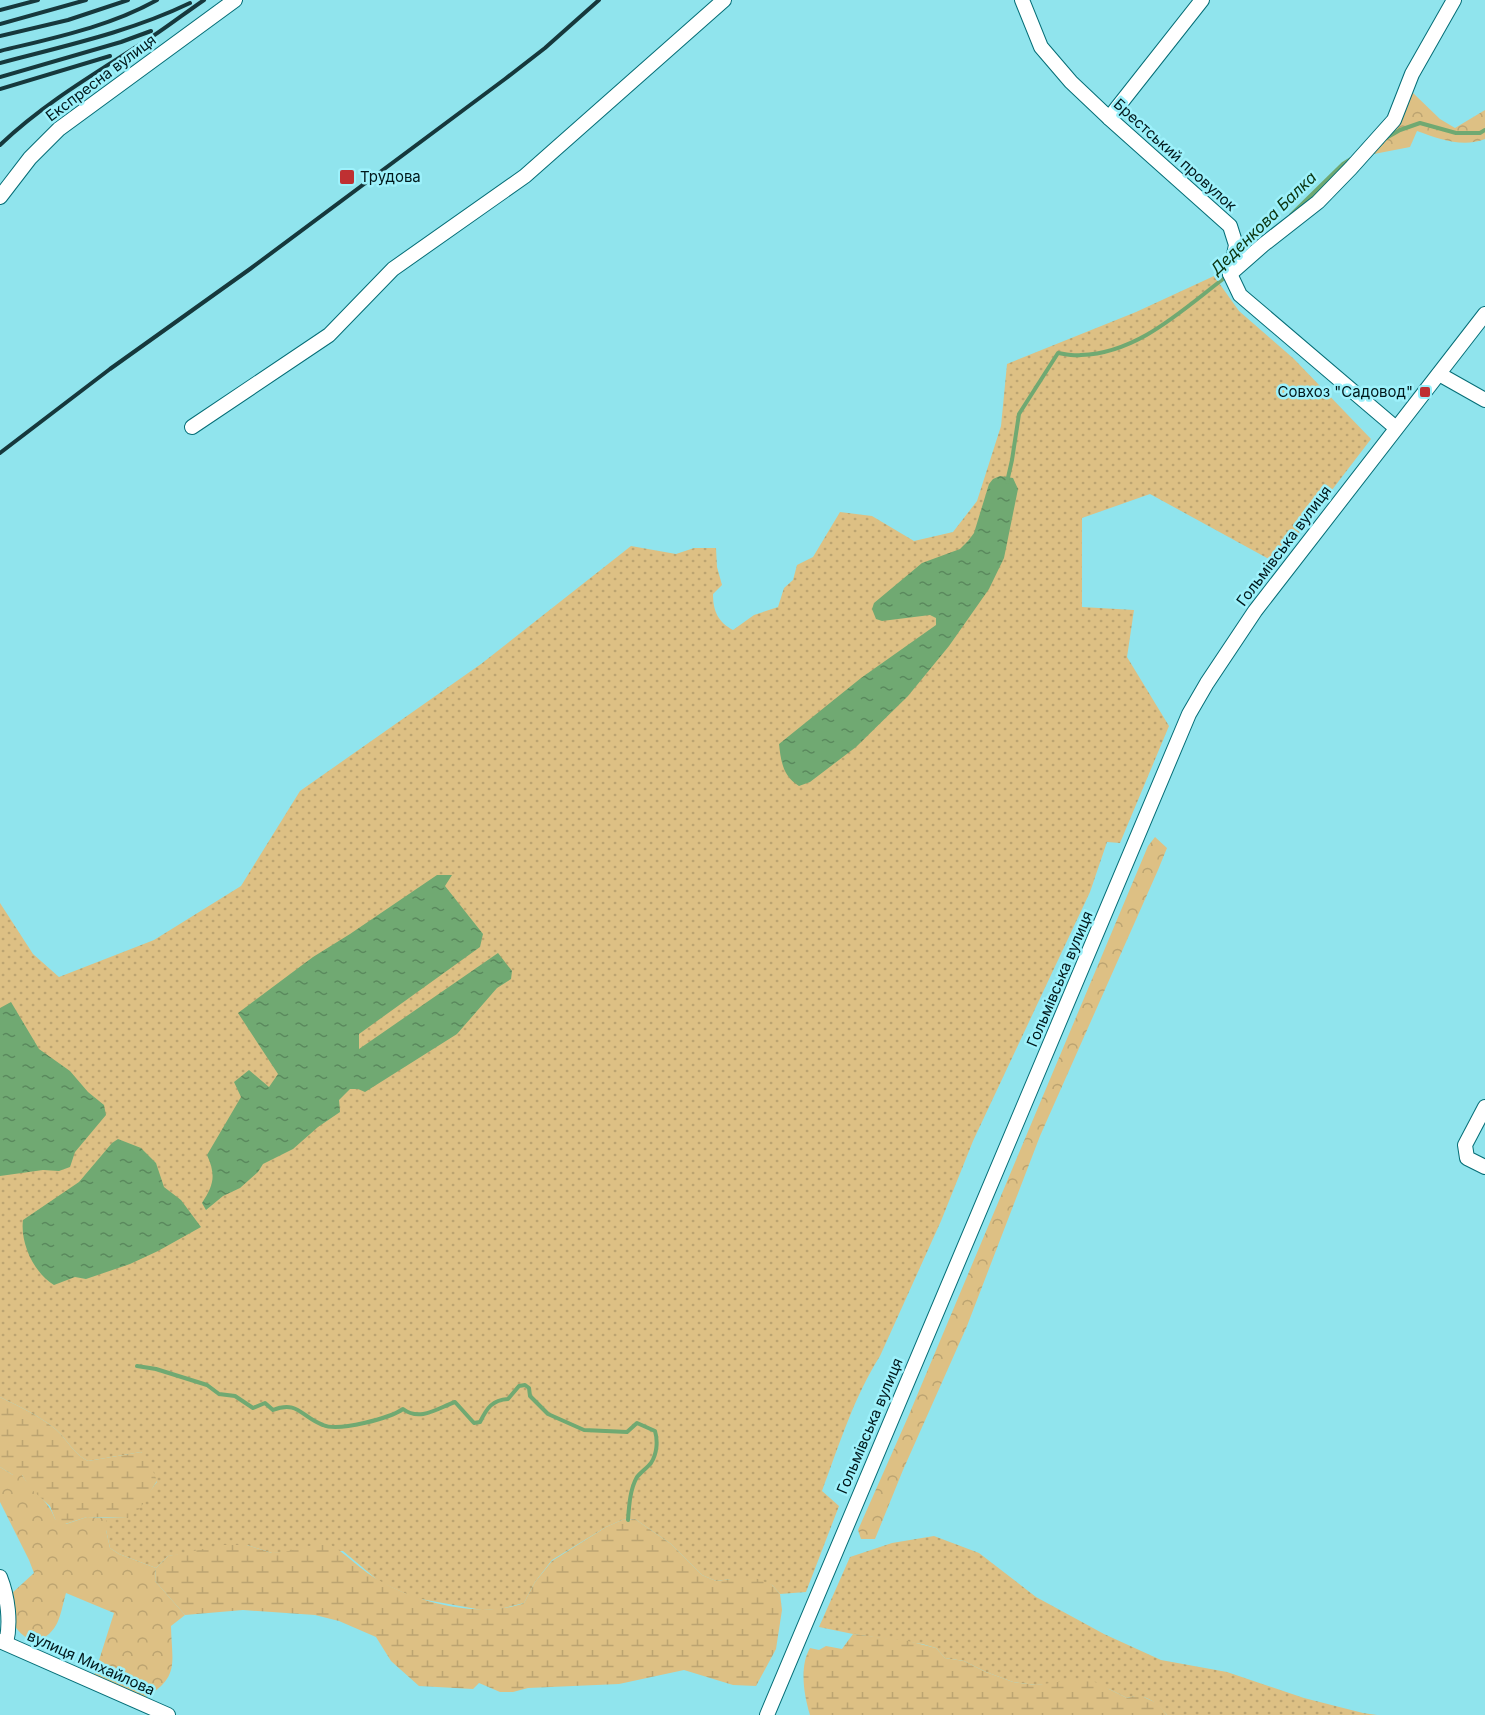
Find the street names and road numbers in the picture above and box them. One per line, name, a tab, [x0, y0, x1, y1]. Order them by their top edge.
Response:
street label: Експресна вулиця	[42, 30, 160, 125]
street label: Брестський провулок	[1110, 94, 1241, 215]
street label: Гольмівська вулиця	[1232, 482, 1335, 610]
street label: Гольмівська вулиця	[1022, 908, 1097, 1050]
street label: Гольмівська вулиця	[832, 1355, 907, 1497]
street label: вулиця Михайлова	[24, 1626, 158, 1699]

